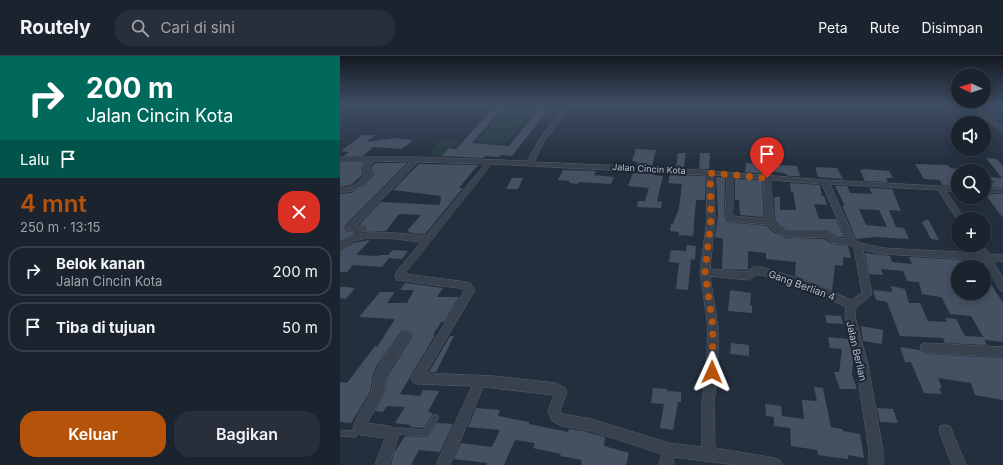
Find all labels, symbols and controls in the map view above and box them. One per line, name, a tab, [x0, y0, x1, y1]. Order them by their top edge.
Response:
search box	[115, 10, 395, 46]
text: Routely	[20, 16, 91, 39]
icon: search	[129, 17, 151, 39]
text: Cari di sini	[161, 18, 235, 37]
text: Peta	[818, 19, 848, 36]
text: Rute	[870, 19, 900, 36]
text: Disimpan	[922, 19, 983, 36]
north arrow	[951, 68, 991, 108]
map controls	[951, 68, 991, 300]
text: 200 m	[86, 71, 174, 105]
icon: right	[20, 72, 72, 124]
text: Jalan Cincin Kota	[86, 105, 233, 126]
button: sound	[951, 116, 991, 156]
pin	[750, 137, 784, 178]
icon: arrive	[756, 143, 778, 165]
icon: arrive	[57, 148, 79, 170]
text: Lalu	[20, 150, 49, 169]
street label: Jalan Cincin Kota	[612, 161, 686, 176]
button: search	[951, 164, 991, 204]
text: 4 mnt	[20, 189, 87, 218]
button: close	[278, 191, 320, 233]
button: +	[951, 212, 991, 252]
text: 250 m · 13:15	[20, 219, 100, 235]
text: Belok kanan	[56, 254, 145, 273]
icon: right	[22, 260, 44, 282]
button: −	[951, 260, 991, 300]
text: 200 m	[273, 262, 318, 281]
street label: Gang Berlian 4	[767, 267, 837, 303]
text: Jalan Cincin Kota	[56, 273, 162, 289]
icon: arrive	[22, 316, 44, 338]
text: Tiba di tujuan	[56, 318, 155, 337]
text: 50 m	[282, 318, 318, 337]
street label: Jalan Berlian	[844, 320, 870, 382]
position arrow	[691, 351, 733, 393]
button: Keluar	[20, 411, 166, 457]
button: Bagikan	[174, 411, 320, 457]

